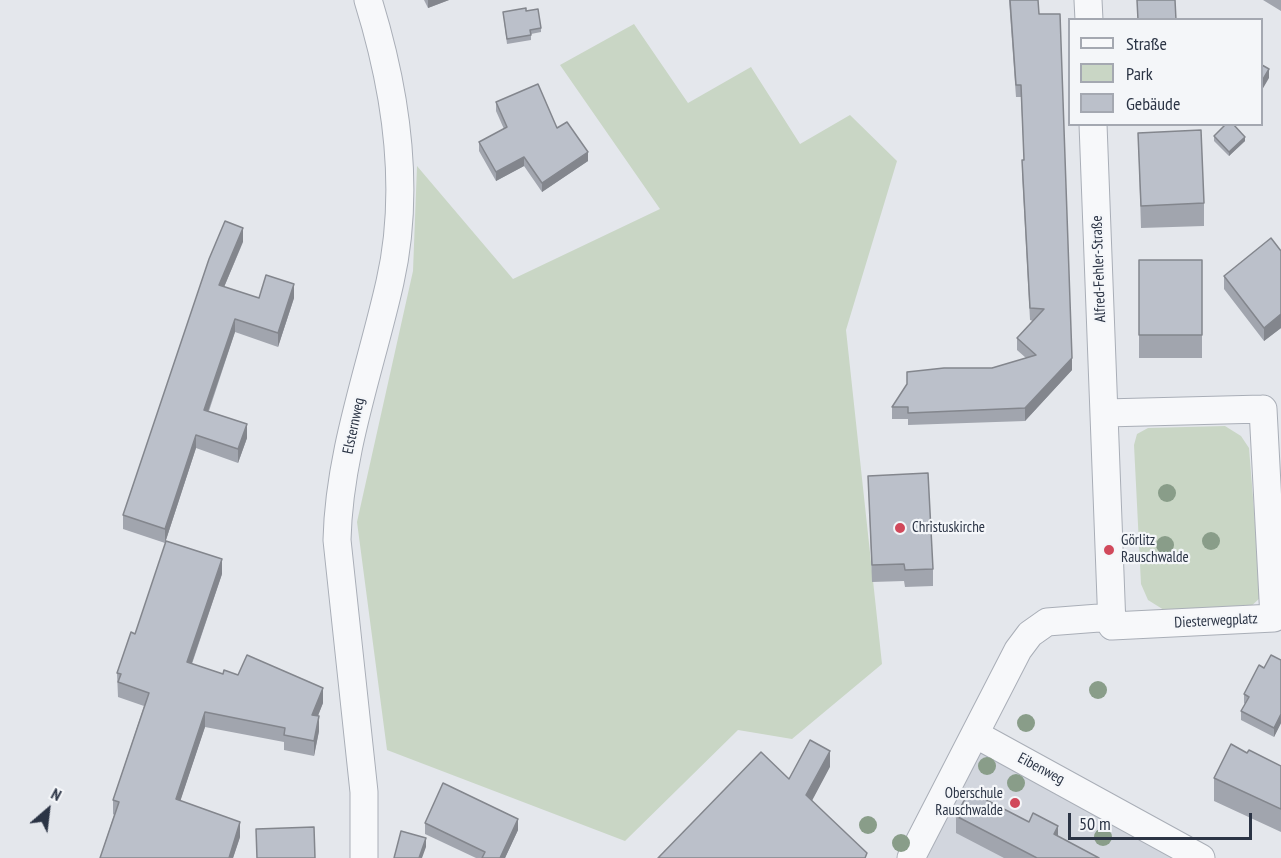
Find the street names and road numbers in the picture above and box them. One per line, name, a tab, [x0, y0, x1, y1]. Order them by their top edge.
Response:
street label: Alfred-Fehler-Straße	[1088, 215, 1110, 323]
street label: Elsternweg	[339, 396, 369, 456]
street label: Diesterwegplatz	[1174, 610, 1258, 632]
street label: Eibenweg	[1015, 749, 1067, 789]

